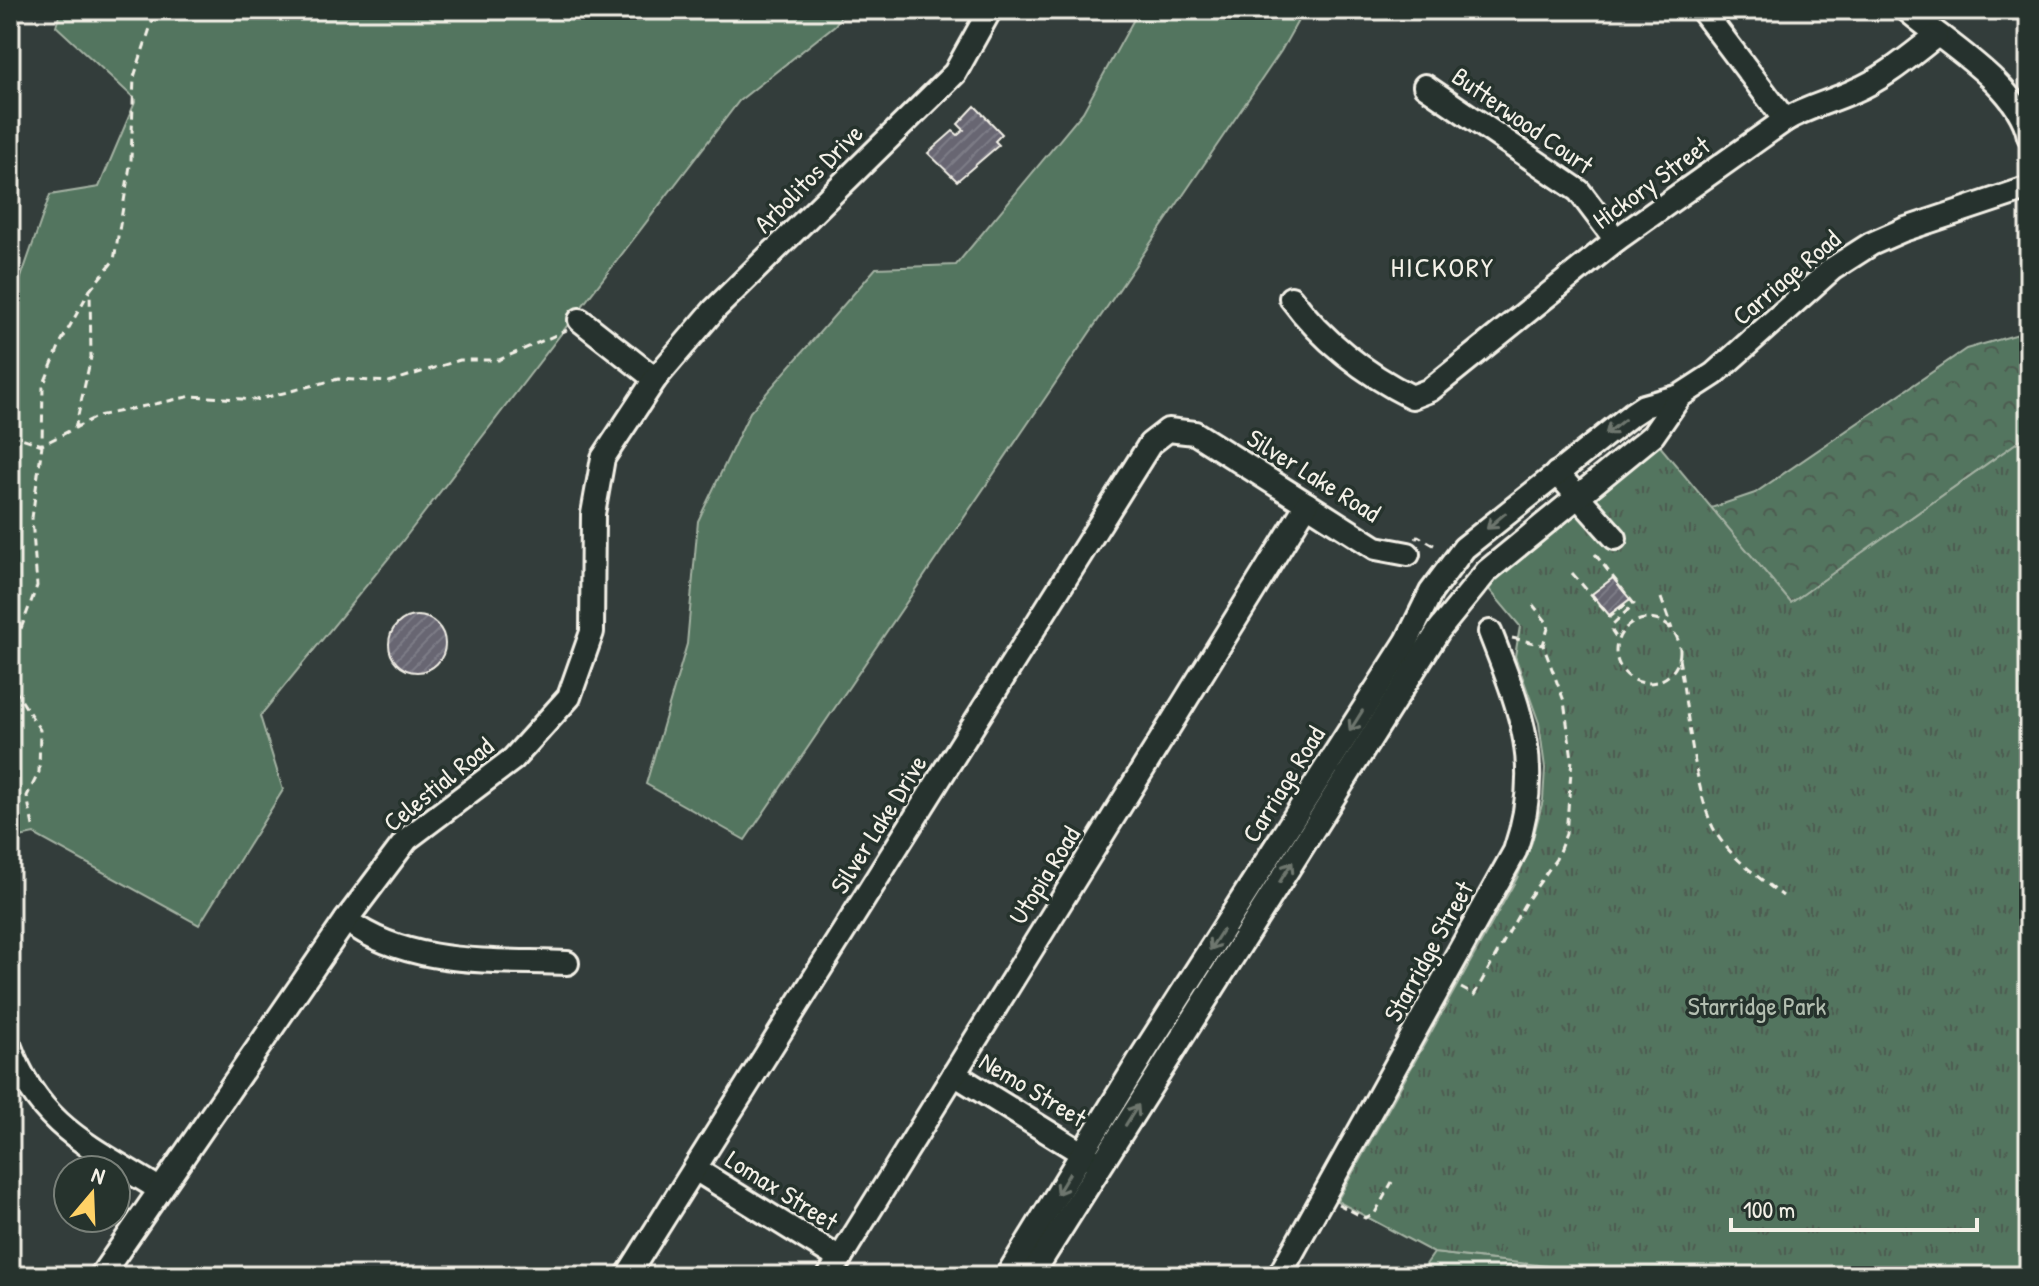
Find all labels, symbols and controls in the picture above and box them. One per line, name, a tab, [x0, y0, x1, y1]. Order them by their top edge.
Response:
street label: Butterwood Court	[1445, 58, 1601, 182]
street label: Arbolitos Drive	[746, 116, 870, 240]
street label: Hickory Street	[1585, 127, 1717, 236]
street label: Carriage Road	[1725, 221, 1847, 333]
district label: HICKORY	[1391, 248, 1495, 286]
one-way arrow	[1605, 419, 1626, 436]
street label: Silver Lake Road	[1241, 420, 1387, 530]
one-way arrow	[1486, 512, 1507, 530]
one-way arrow	[1348, 709, 1364, 732]
street label: Carriage Road	[1233, 719, 1333, 849]
street label: Celestial Road	[376, 729, 500, 839]
street label: Silver Lake Drive	[821, 748, 935, 900]
street label: Utopia Road	[1000, 819, 1088, 931]
one-way arrow	[1278, 861, 1294, 884]
street label: Starridge Street	[1375, 874, 1482, 1027]
one-way arrow	[1208, 929, 1225, 951]
park label: Starridge Park	[1688, 988, 1826, 1023]
street label: Nemo Street	[973, 1043, 1094, 1135]
one-way arrow	[1124, 1105, 1141, 1127]
street label: Lomax Street	[719, 1142, 846, 1239]
north arrow	[52, 1154, 132, 1234]
text: N	[88, 1159, 109, 1191]
one-way arrow	[1055, 1172, 1071, 1195]
scale bar	[1731, 1182, 1977, 1232]
text: 100 m	[1743, 1193, 1795, 1225]

